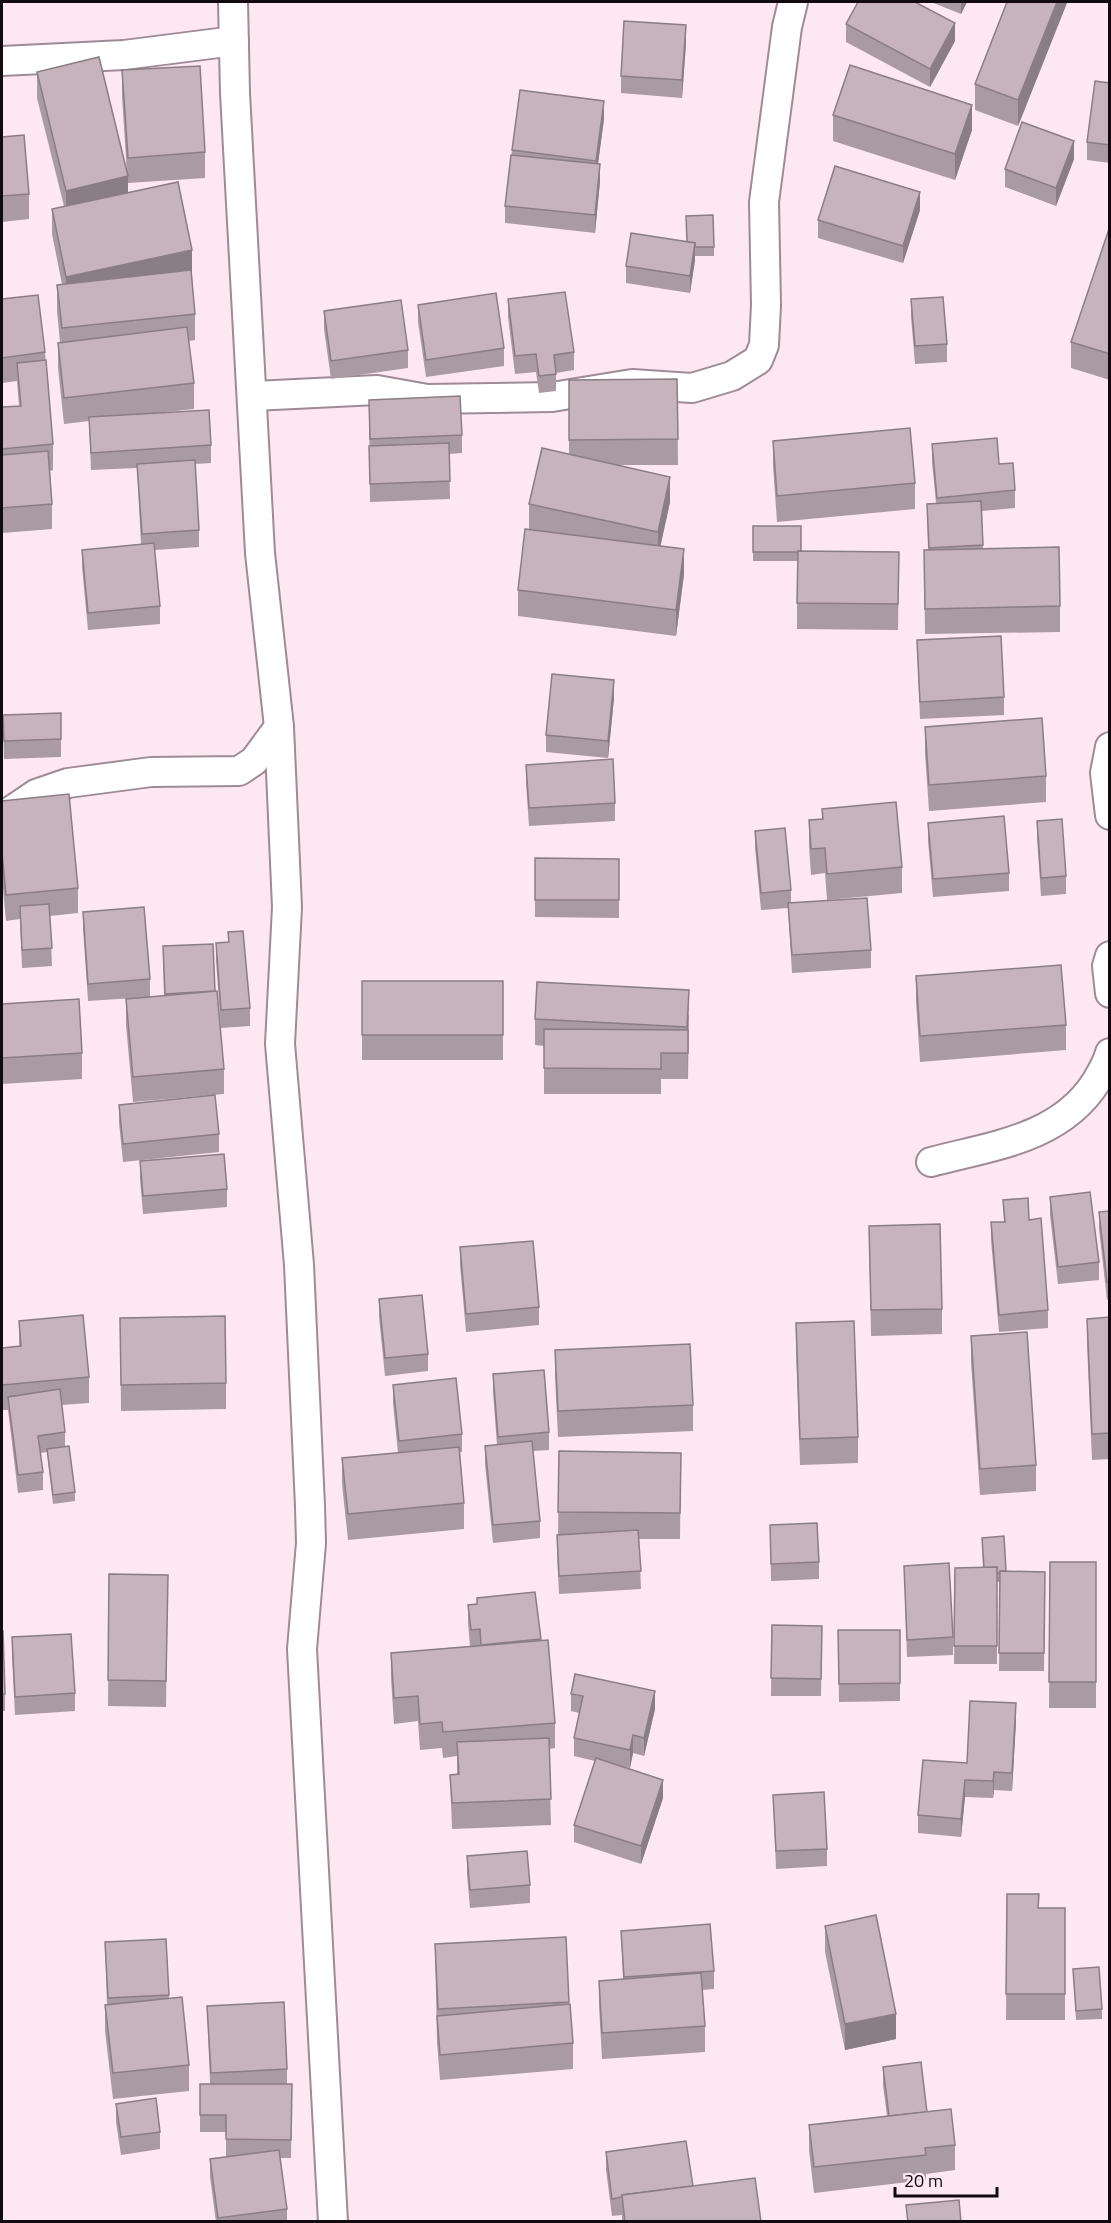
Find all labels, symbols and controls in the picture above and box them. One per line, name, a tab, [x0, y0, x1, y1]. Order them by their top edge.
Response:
scale bar	[895, 2160, 997, 2198]
text: 20 m	[904, 2167, 943, 2194]

